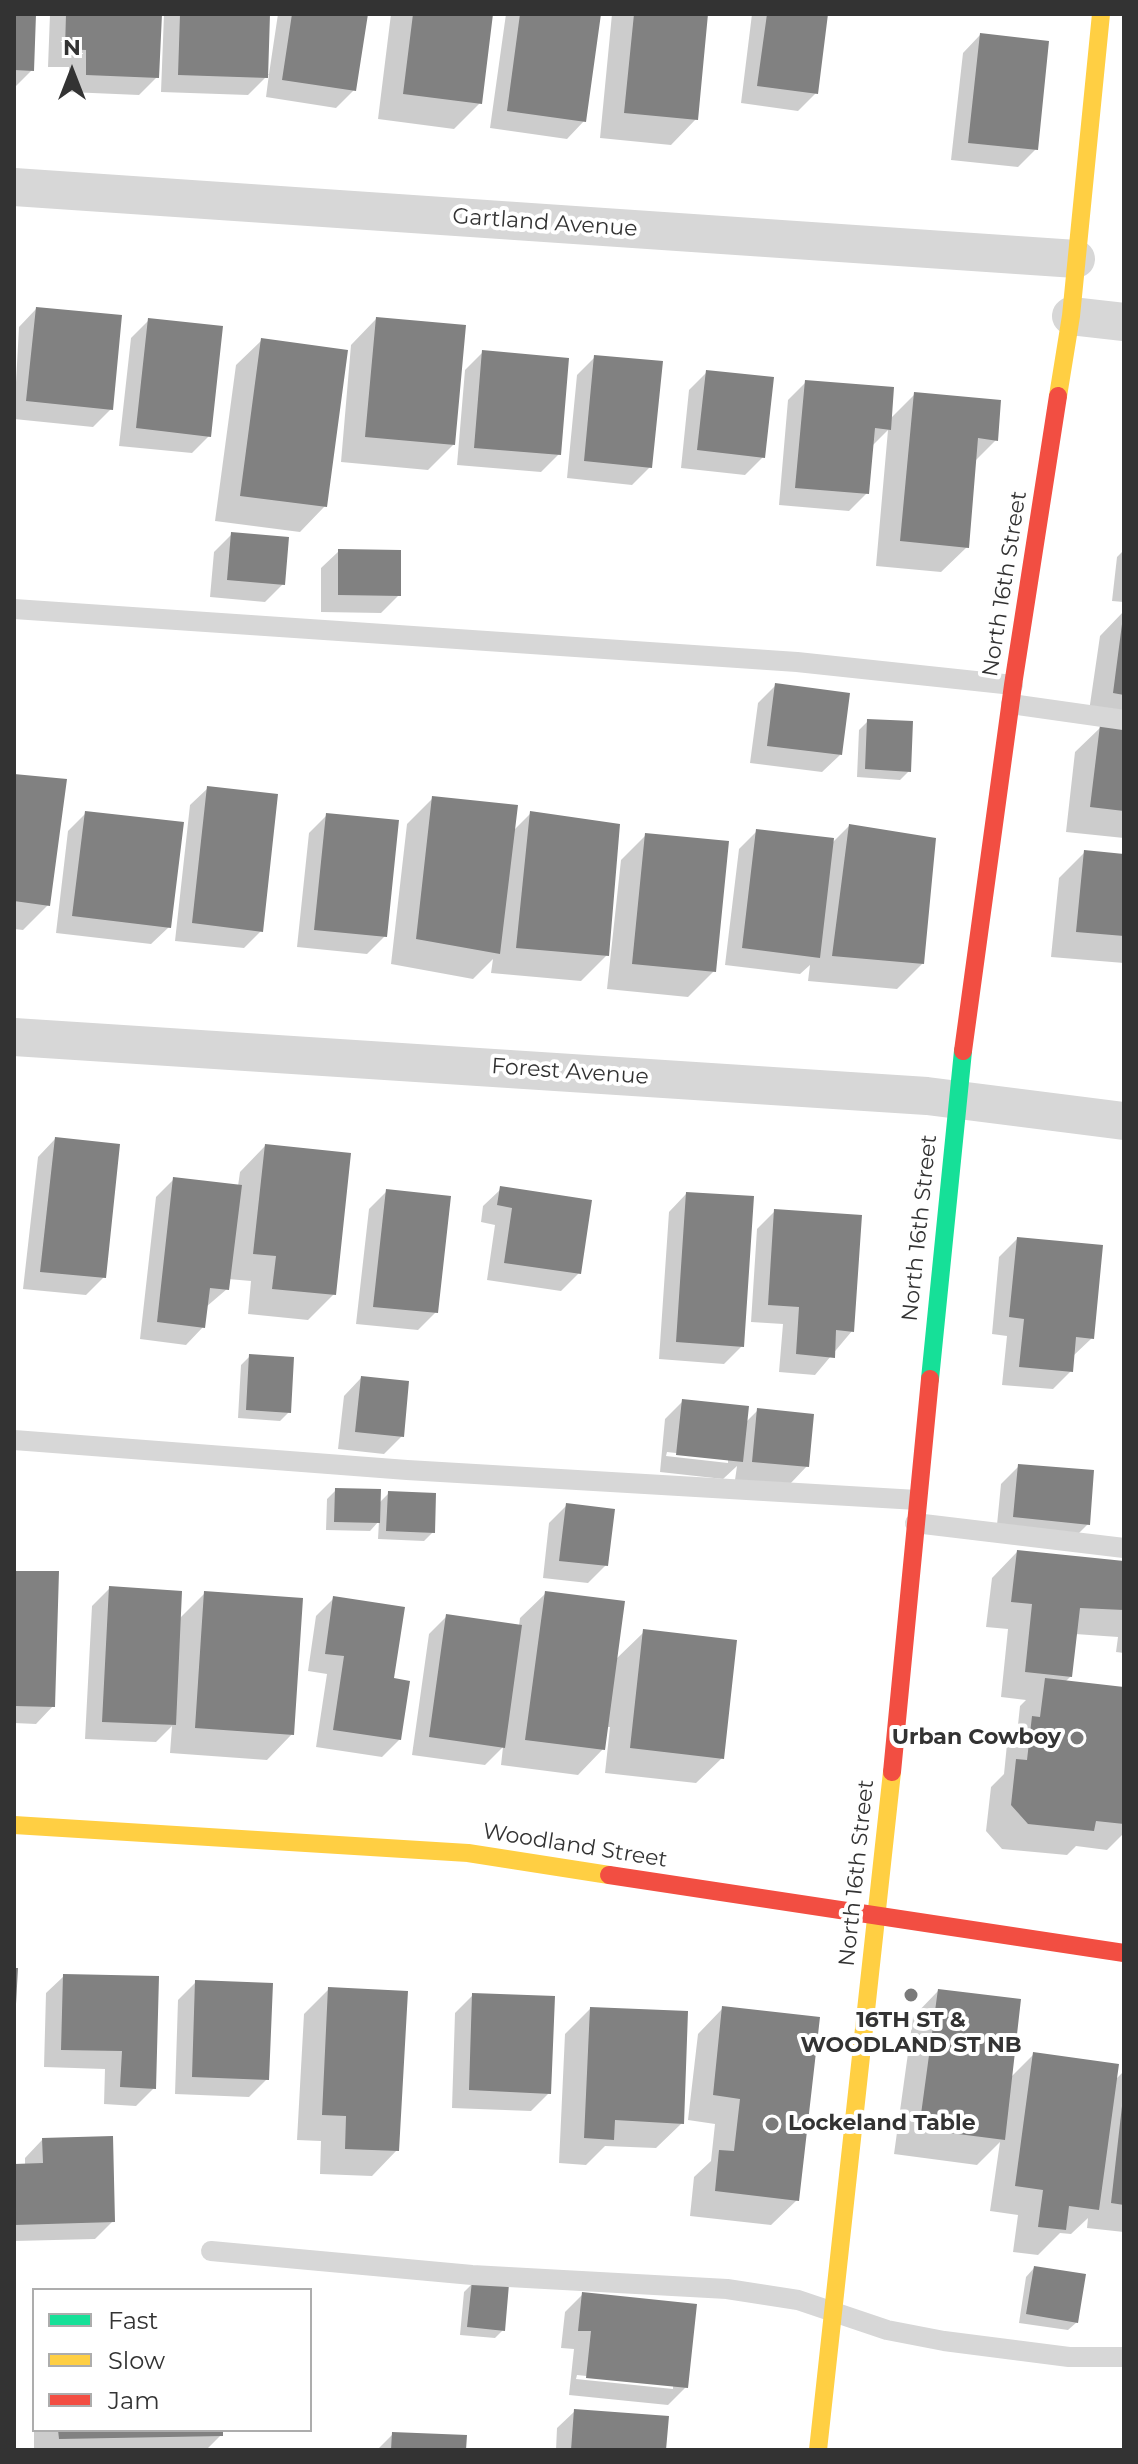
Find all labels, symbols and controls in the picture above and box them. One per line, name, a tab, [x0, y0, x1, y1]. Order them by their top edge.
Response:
north arrow	[32, 32, 112, 112]
text: N	[63, 34, 81, 61]
street label: Gartland Avenue	[452, 203, 638, 243]
street label: North 16th Street	[977, 489, 1033, 679]
street label: Forest Avenue	[490, 1053, 650, 1091]
street label: North 16th Street	[897, 1133, 943, 1323]
place label: Urban Cowboy	[892, 1725, 1061, 1751]
marker: Urban Cowboy	[1068, 1729, 1086, 1747]
street label: North 16th Street	[834, 1778, 880, 1968]
street label: Woodland Street	[481, 1818, 669, 1874]
marker: 16TH ST & WOODLAND ST NB	[902, 1986, 920, 2004]
place label: 16TH ST & WOODLAND ST NB	[800, 2008, 1022, 2060]
place label: Lockeland Table	[788, 2111, 976, 2137]
marker: Lockeland Table	[763, 2115, 781, 2133]
legend	[32, 2288, 312, 2432]
text: Fast	[108, 2306, 158, 2335]
text: Slow	[108, 2346, 165, 2375]
text: Jam	[108, 2386, 160, 2415]

